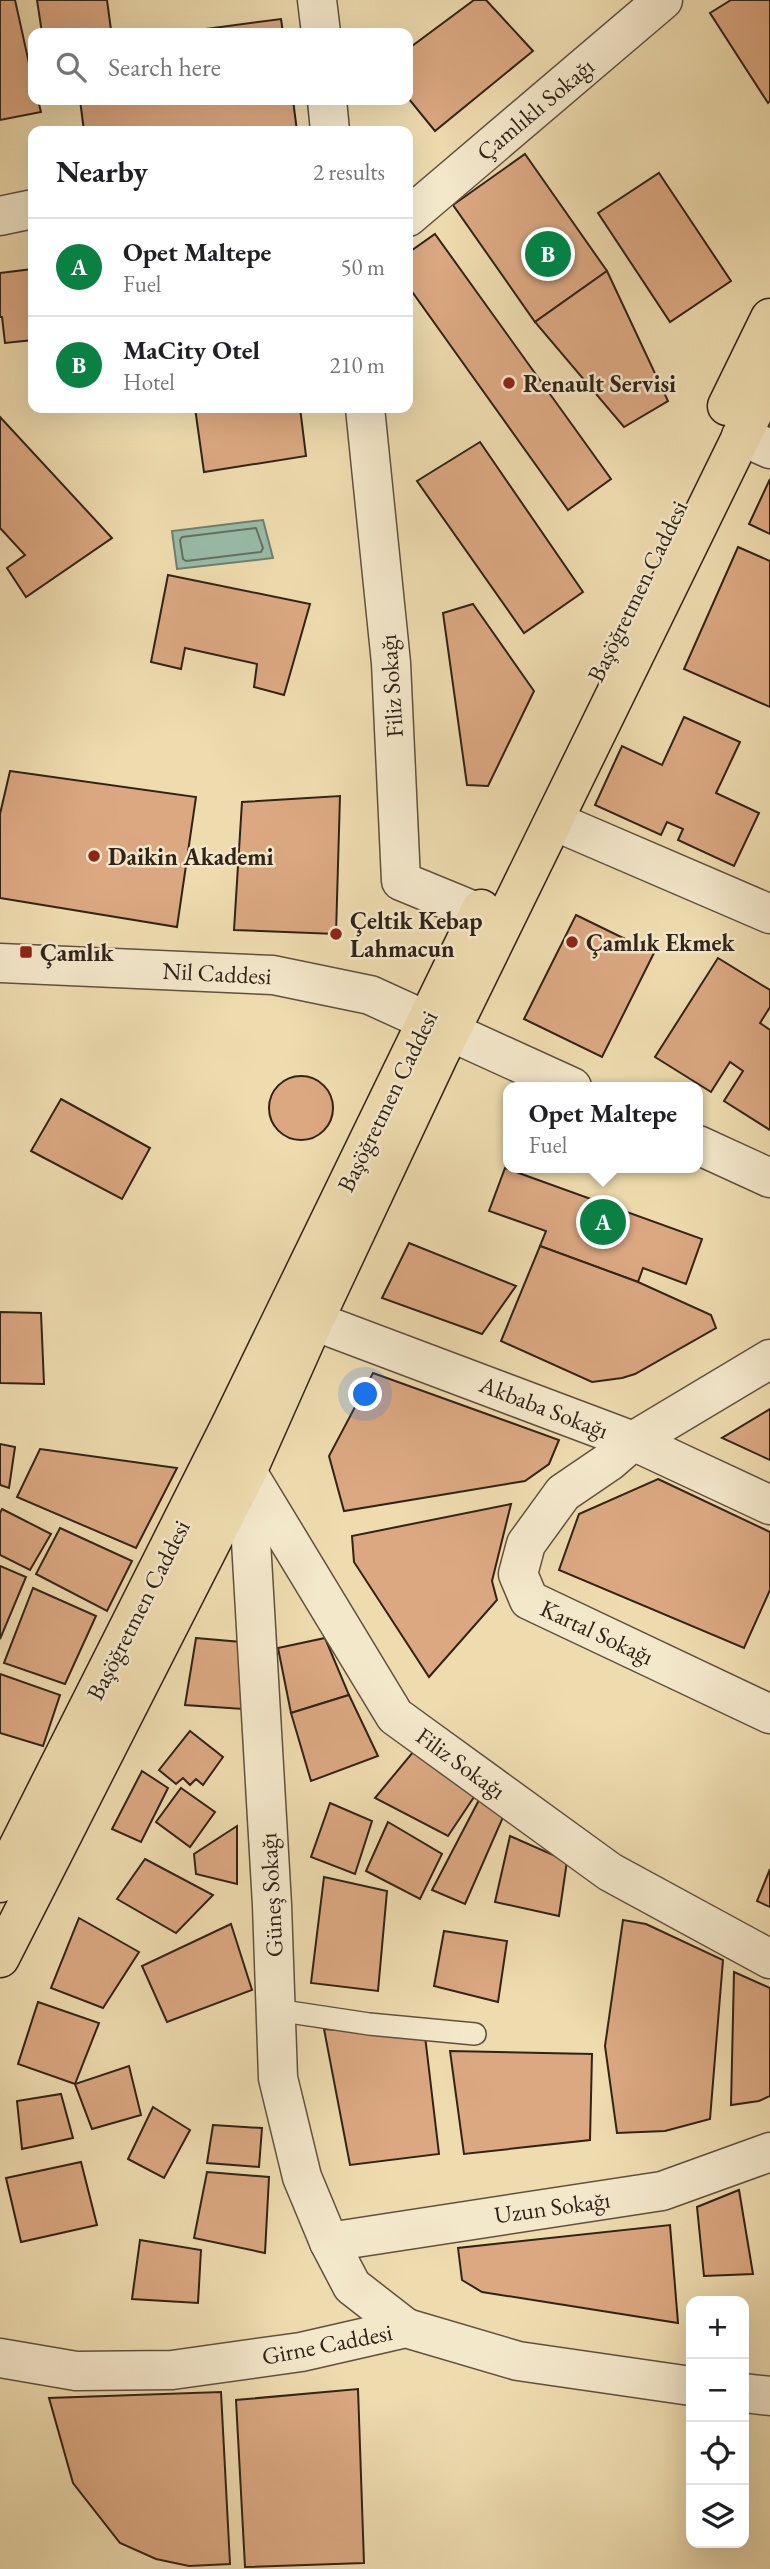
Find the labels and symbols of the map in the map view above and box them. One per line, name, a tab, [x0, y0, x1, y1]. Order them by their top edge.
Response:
street label: Çamlıklı Sokağı	[470, 51, 600, 167]
pin: B	[525, 228, 571, 280]
place label: Renault Servisi	[523, 368, 676, 399]
marker: Renault Servisi	[501, 375, 517, 391]
street label: Başöğretmen Caddesi	[580, 495, 694, 687]
street label: Filiz Sokağı	[372, 633, 410, 739]
place label: Daikin Akademi	[108, 841, 274, 872]
marker: Daikin Akademi	[86, 848, 102, 864]
place label: Çeltik Kebap Lahmacun	[350, 905, 483, 964]
marker: Çeltik Kebap Lahmacun	[328, 926, 344, 942]
place label: Çamlık Ekmek	[586, 927, 736, 959]
marker: Çamlık Ekmek	[564, 934, 580, 950]
place label: Çamlık	[40, 937, 115, 969]
marker: Çamlık	[18, 944, 34, 960]
street label: Nil Caddesi	[162, 955, 273, 991]
street label: Başöğretmen Caddesi	[330, 1005, 444, 1197]
pin: A	[580, 1196, 626, 1248]
street label: Akbaba Sokağı	[474, 1368, 613, 1446]
your location	[348, 1377, 382, 1411]
street label: Başöğretmen Caddesi	[79, 1515, 197, 1705]
street label: Kartal Sokağı	[535, 1592, 659, 1672]
street label: Filiz Sokağı	[410, 1720, 512, 1806]
street label: Güneş Sokağı	[252, 1832, 290, 1958]
street label: Uzun Sokağı	[492, 2184, 612, 2230]
street label: Girne Caddesi	[259, 2316, 395, 2372]

